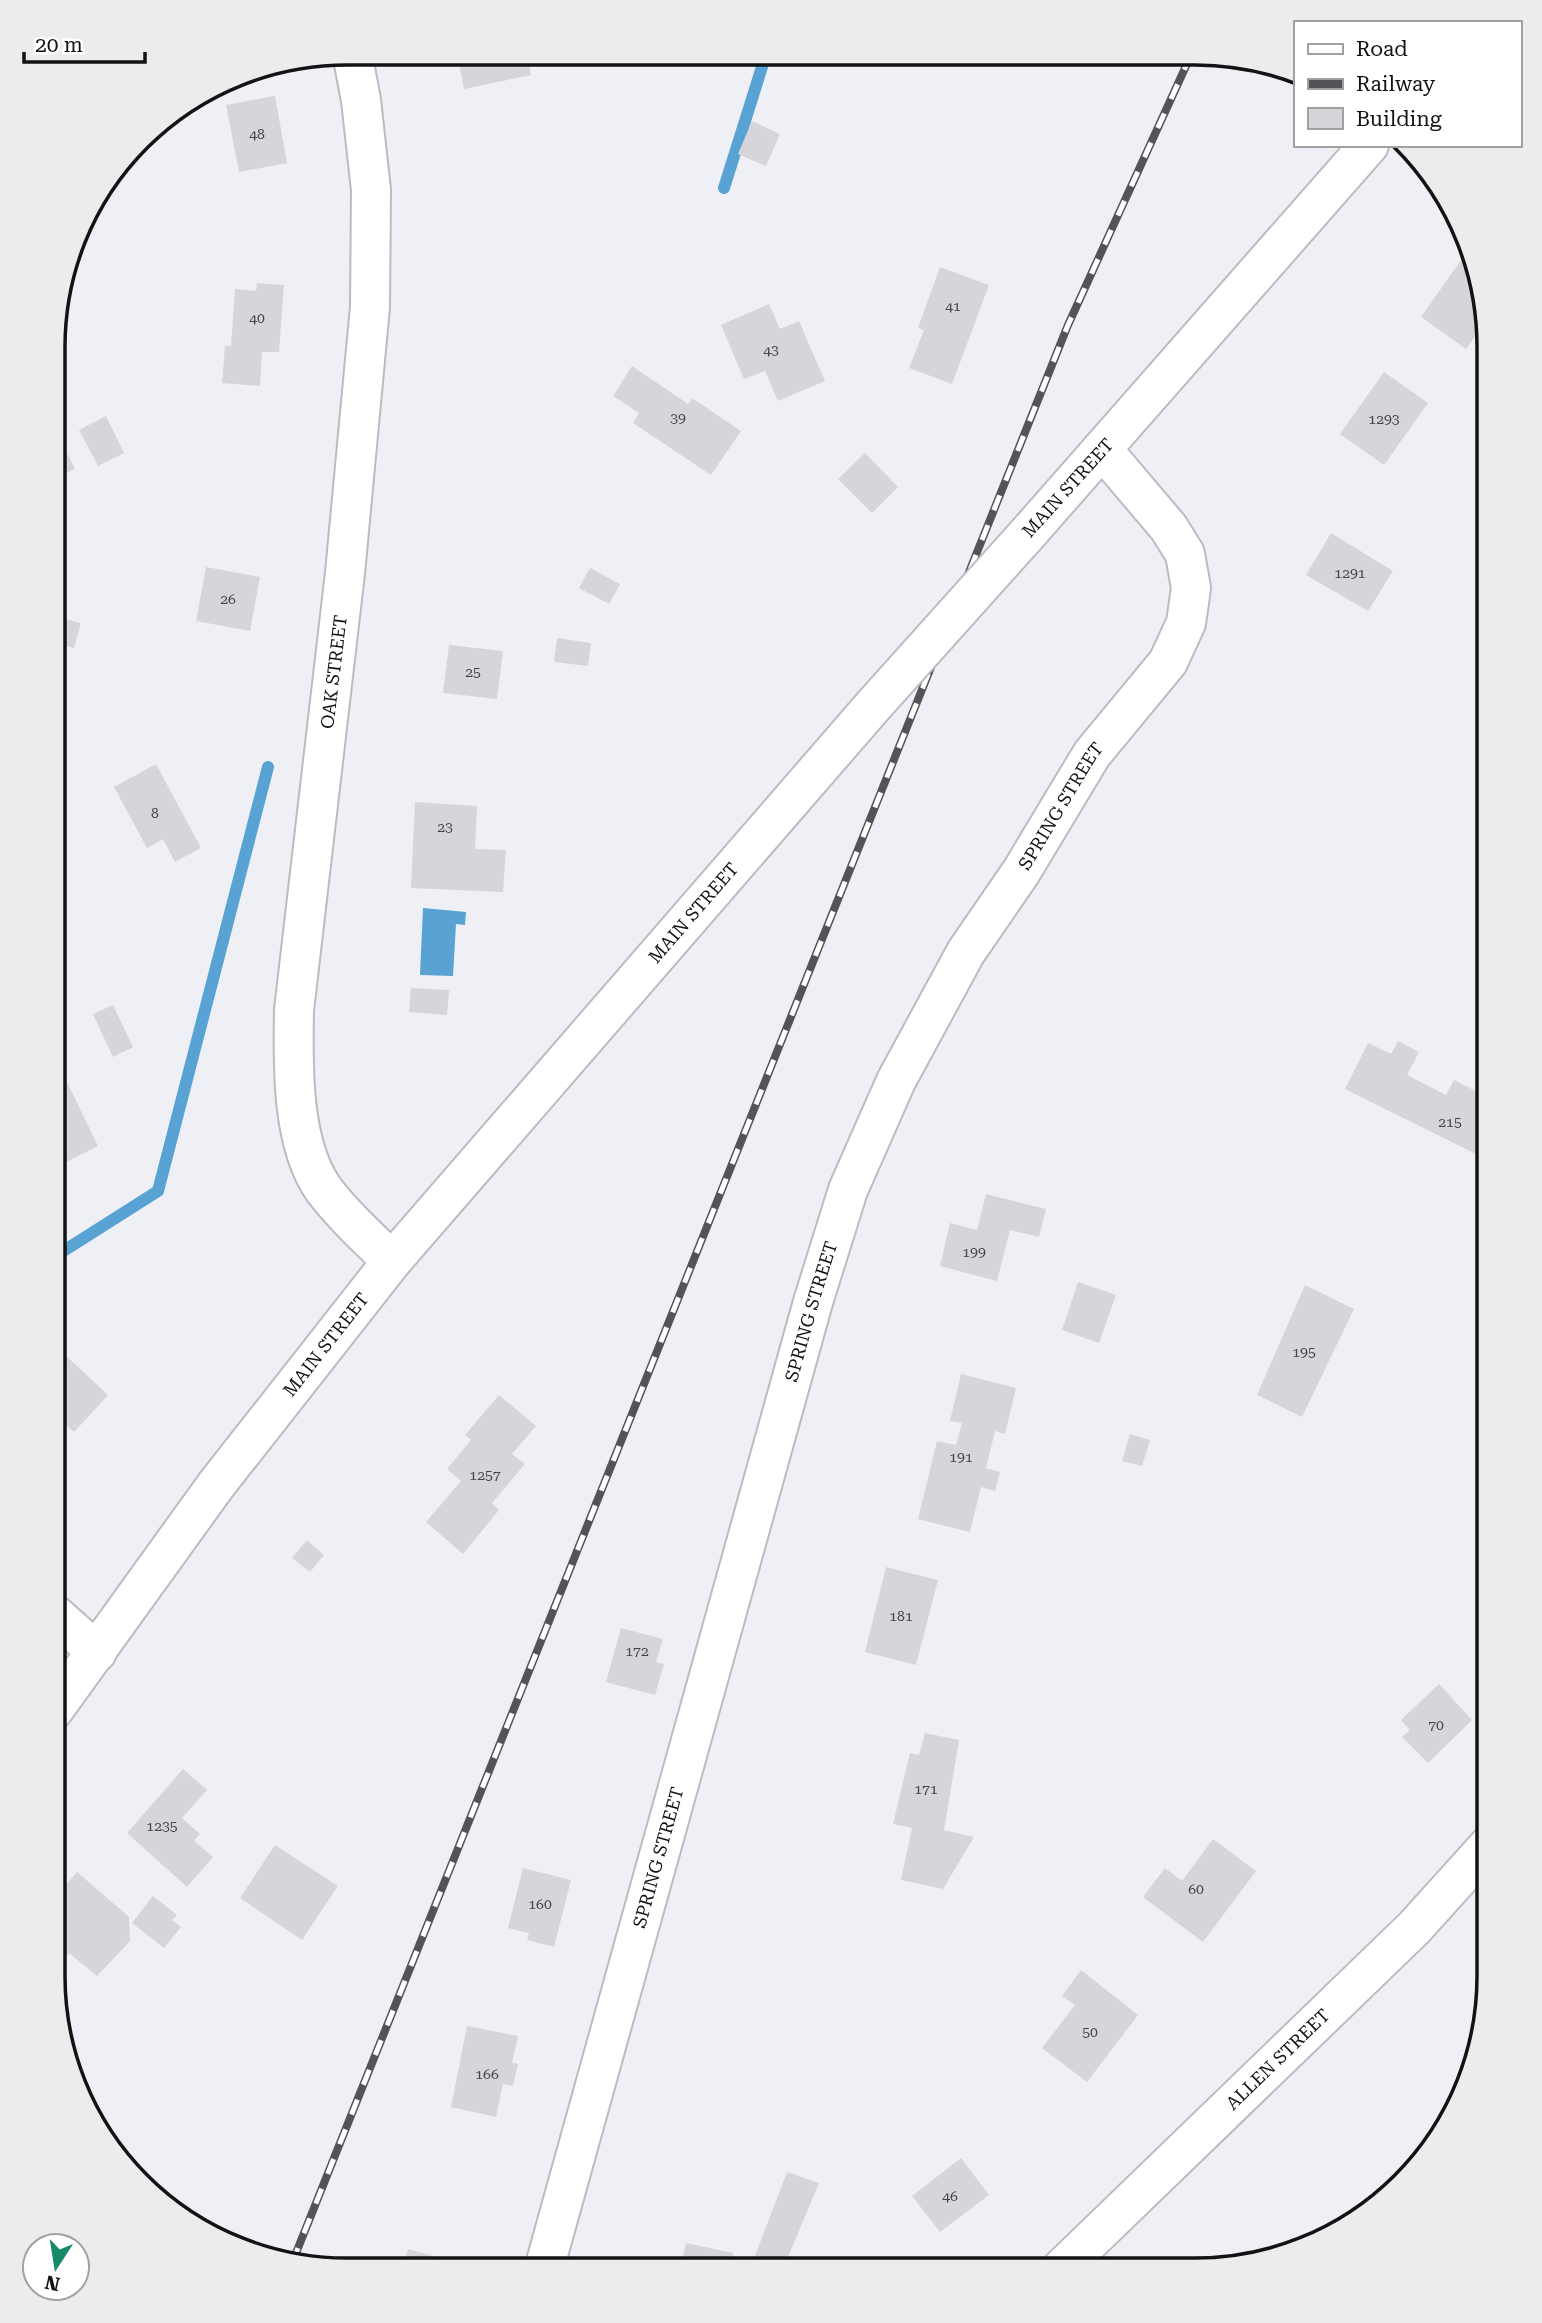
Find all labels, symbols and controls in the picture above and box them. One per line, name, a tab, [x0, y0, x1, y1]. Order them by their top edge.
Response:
scale bar	[24, 21, 145, 65]
legend	[1294, 21, 1521, 147]
text: 20 m	[35, 33, 83, 57]
text: Road	[1356, 37, 1408, 61]
text: Railway	[1356, 72, 1436, 96]
text: Building	[1356, 107, 1442, 131]
house number: 48	[249, 126, 265, 142]
house number: 41	[945, 298, 961, 314]
house number: 40	[249, 310, 265, 326]
house number: 43	[763, 342, 779, 358]
house number: 39	[670, 410, 686, 426]
house number: 1293	[1368, 411, 1400, 427]
street label: MAIN STREET	[1018, 434, 1118, 541]
house number: 1291	[1334, 565, 1366, 581]
house number: 26	[220, 591, 236, 607]
street label: OAK STREET	[316, 614, 351, 730]
house number: 25	[465, 664, 481, 680]
street label: SPRING STREET	[1014, 738, 1107, 873]
house number: 8	[151, 805, 159, 821]
house number: 23	[437, 819, 453, 835]
street label: MAIN STREET	[644, 858, 742, 967]
house number: 215	[1438, 1114, 1462, 1130]
street label: SPRING STREET	[780, 1239, 841, 1384]
house number: 199	[962, 1244, 986, 1260]
street label: MAIN STREET	[279, 1288, 373, 1400]
house number: 195	[1292, 1344, 1316, 1360]
house number: 191	[949, 1449, 973, 1465]
house number: 1257	[469, 1467, 501, 1483]
house number: 181	[889, 1608, 913, 1624]
house number: 172	[625, 1643, 649, 1659]
house number: 70	[1428, 1717, 1444, 1733]
house number: 171	[914, 1781, 938, 1797]
street label: SPRING STREET	[628, 1785, 688, 1930]
house number: 1235	[146, 1818, 178, 1834]
house number: 60	[1188, 1881, 1204, 1897]
house number: 160	[528, 1896, 552, 1912]
street label: ALLEN STREET	[1221, 2004, 1334, 2114]
house number: 50	[1082, 2024, 1098, 2040]
house number: 166	[475, 2066, 499, 2082]
house number: 46	[942, 2188, 958, 2204]
north arrow	[21, 2232, 91, 2302]
text: N	[43, 2270, 62, 2296]

